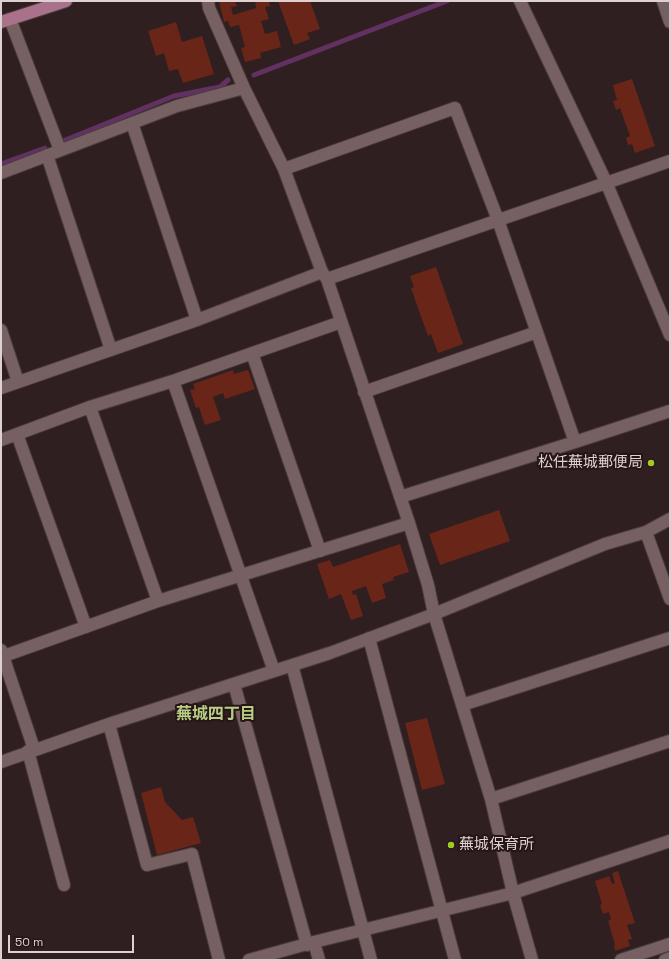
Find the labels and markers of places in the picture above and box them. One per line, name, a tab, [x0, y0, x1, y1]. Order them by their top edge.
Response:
place label: 松任蕪城郵便局	[538, 454, 643, 472]
marker: 松任蕪城郵便局	[646, 458, 656, 468]
place label: 蕪城保育所	[459, 836, 534, 854]
marker: 蕪城保育所	[446, 840, 456, 850]

